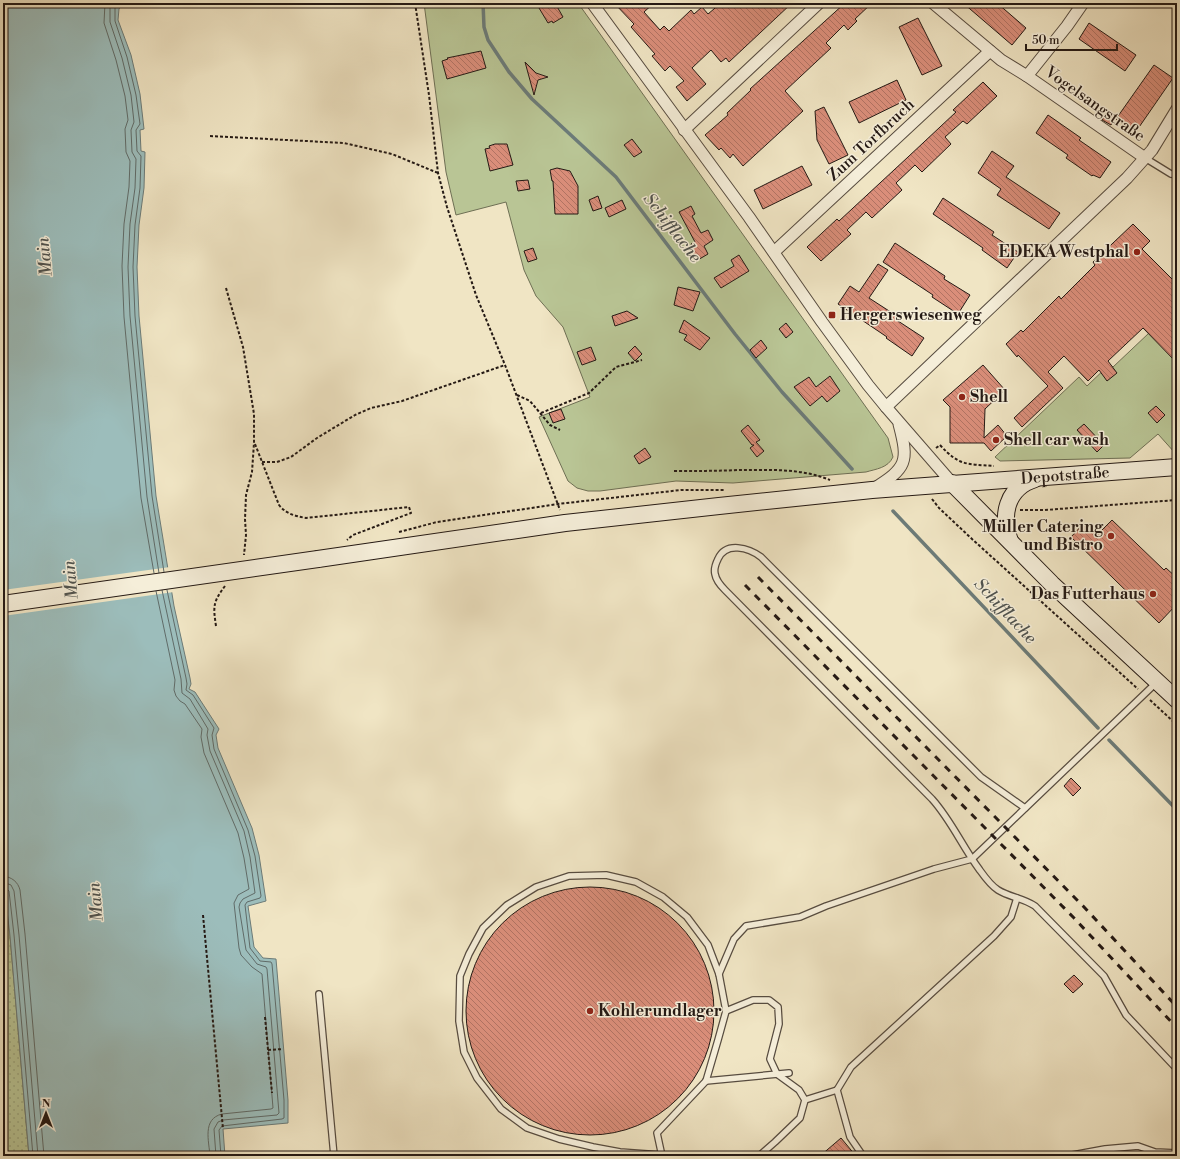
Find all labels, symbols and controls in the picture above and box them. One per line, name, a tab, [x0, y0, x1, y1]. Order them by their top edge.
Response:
scale bar	[1026, 26, 1117, 52]
text: 50 m	[1032, 33, 1060, 48]
street label: Vogelsangstraße	[1040, 61, 1149, 146]
street label: Zum Torfbruch	[823, 94, 919, 185]
water label: Schifflache	[638, 189, 706, 267]
water label: Main	[32, 236, 58, 277]
place label: EDEKA Westphal	[998, 242, 1130, 262]
marker: EDEKA Westphal	[1132, 247, 1142, 257]
place label: Hergerswiesenweg	[840, 305, 982, 325]
marker: Hergerswiesenweg	[827, 310, 837, 320]
place label: Shell	[970, 387, 1009, 407]
marker: Shell	[957, 392, 967, 402]
place label: Shell car wash	[1004, 430, 1109, 450]
marker: Shell car wash	[991, 435, 1001, 445]
street label: Depotstraße	[1020, 462, 1110, 489]
place label: Müller Catering und Bistro	[982, 517, 1104, 555]
marker: Müller Catering und Bistro	[1106, 531, 1116, 541]
water label: Main	[58, 559, 84, 600]
water label: Schifflache	[969, 573, 1041, 649]
place label: Das Futterhaus	[1031, 584, 1145, 604]
marker: Das Futterhaus	[1148, 589, 1158, 599]
water label: Main	[83, 881, 109, 922]
place label: Kohlerundlager	[598, 1001, 722, 1021]
marker: Kohlerundlager	[585, 1006, 595, 1016]
north arrow	[26, 1093, 66, 1133]
text: N	[42, 1097, 51, 1111]

